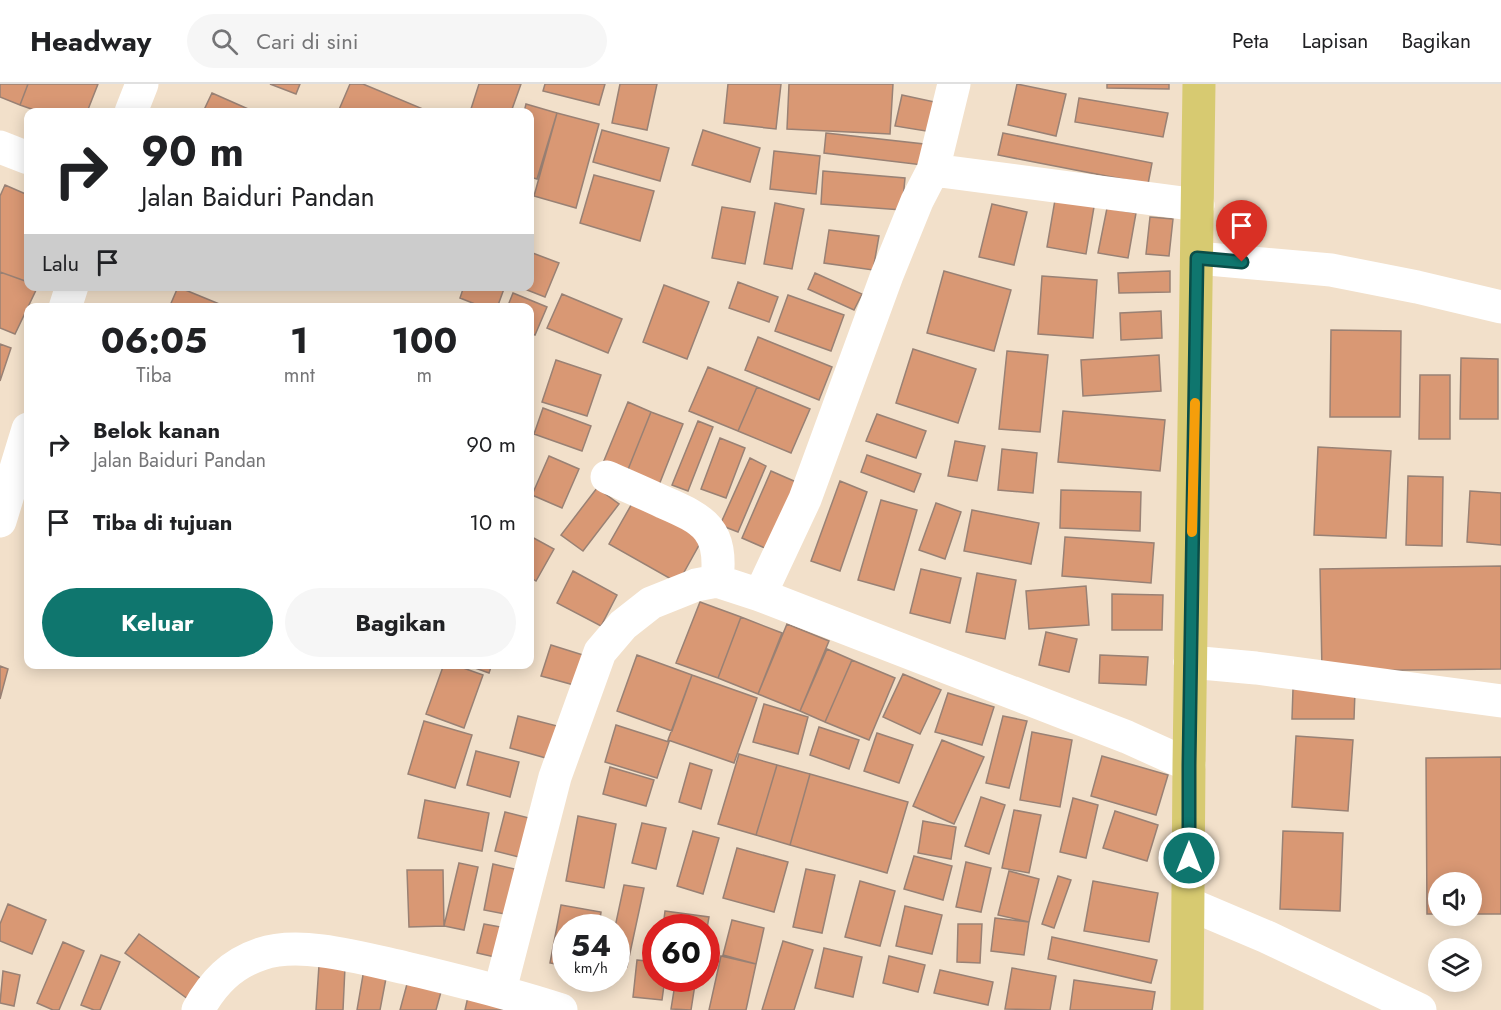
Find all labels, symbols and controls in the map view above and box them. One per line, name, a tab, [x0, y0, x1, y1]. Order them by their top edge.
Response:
search box	[187, 14, 607, 68]
text: Headway	[30, 21, 151, 62]
icon: search	[208, 25, 241, 58]
text: Cari di sini	[256, 25, 359, 57]
text: Peta	[1232, 26, 1269, 56]
text: Lapisan	[1302, 26, 1368, 56]
text: Bagikan	[1401, 26, 1471, 56]
text: 90 m	[141, 121, 244, 182]
icon: right	[42, 132, 120, 210]
text: Jalan Baiduri Pandan	[141, 177, 375, 216]
pin	[1216, 200, 1267, 262]
icon: arrive	[1225, 209, 1258, 242]
icon: arrive	[91, 246, 124, 279]
text: Lalu	[42, 247, 79, 279]
text: 06:05	[101, 314, 207, 366]
text: 1	[290, 314, 308, 366]
text: 100	[391, 314, 457, 366]
text: Tiba	[136, 361, 172, 390]
text: mnt	[284, 361, 315, 390]
text: m	[417, 361, 432, 390]
text: Belok kanan	[93, 414, 220, 446]
icon: right	[42, 428, 75, 461]
text: 90 m	[466, 428, 516, 460]
text: Jalan Baiduri Pandan	[93, 446, 266, 475]
icon: arrive	[42, 506, 75, 539]
text: Tiba di tujuan	[93, 506, 232, 538]
text: 10 m	[469, 506, 516, 538]
button: Keluar	[42, 588, 273, 657]
button: Bagikan	[285, 588, 516, 657]
position arrow	[1157, 826, 1221, 890]
map controls	[1428, 872, 1482, 992]
button: sound	[1428, 872, 1482, 926]
speed limit sign: 60	[642, 914, 720, 992]
text: 54	[571, 924, 611, 967]
button: layers	[1428, 938, 1482, 992]
text: km/h	[574, 957, 608, 979]

